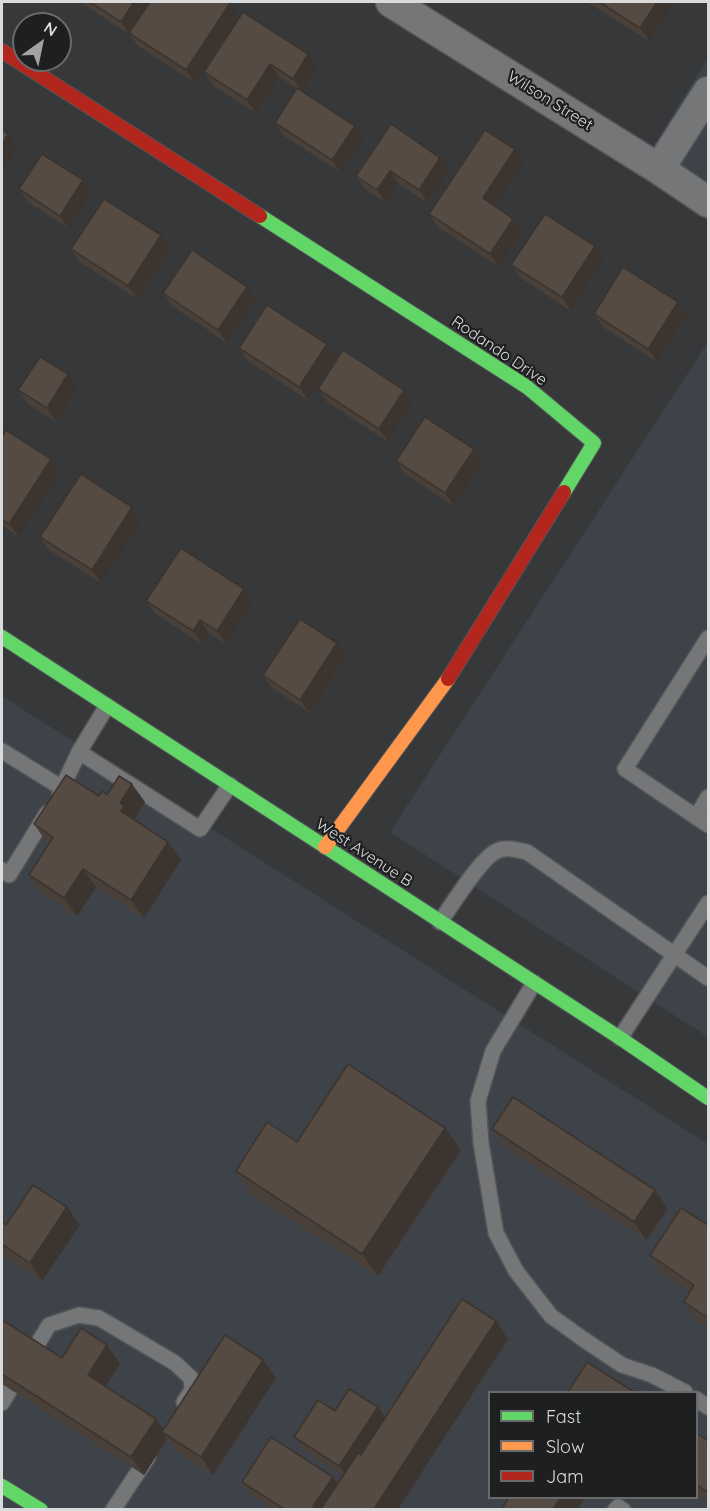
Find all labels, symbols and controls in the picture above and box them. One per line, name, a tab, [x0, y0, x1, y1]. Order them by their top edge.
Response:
north arrow	[12, 12, 72, 72]
text: N	[40, 17, 61, 40]
street label: Wilson Street	[504, 67, 596, 135]
street label: Rodando Drive	[448, 312, 550, 390]
street label: West Avenue B	[312, 815, 416, 891]
legend	[488, 1391, 698, 1499]
text: Fast	[546, 1405, 581, 1428]
text: Slow	[546, 1435, 584, 1458]
text: Jam	[546, 1465, 584, 1488]

